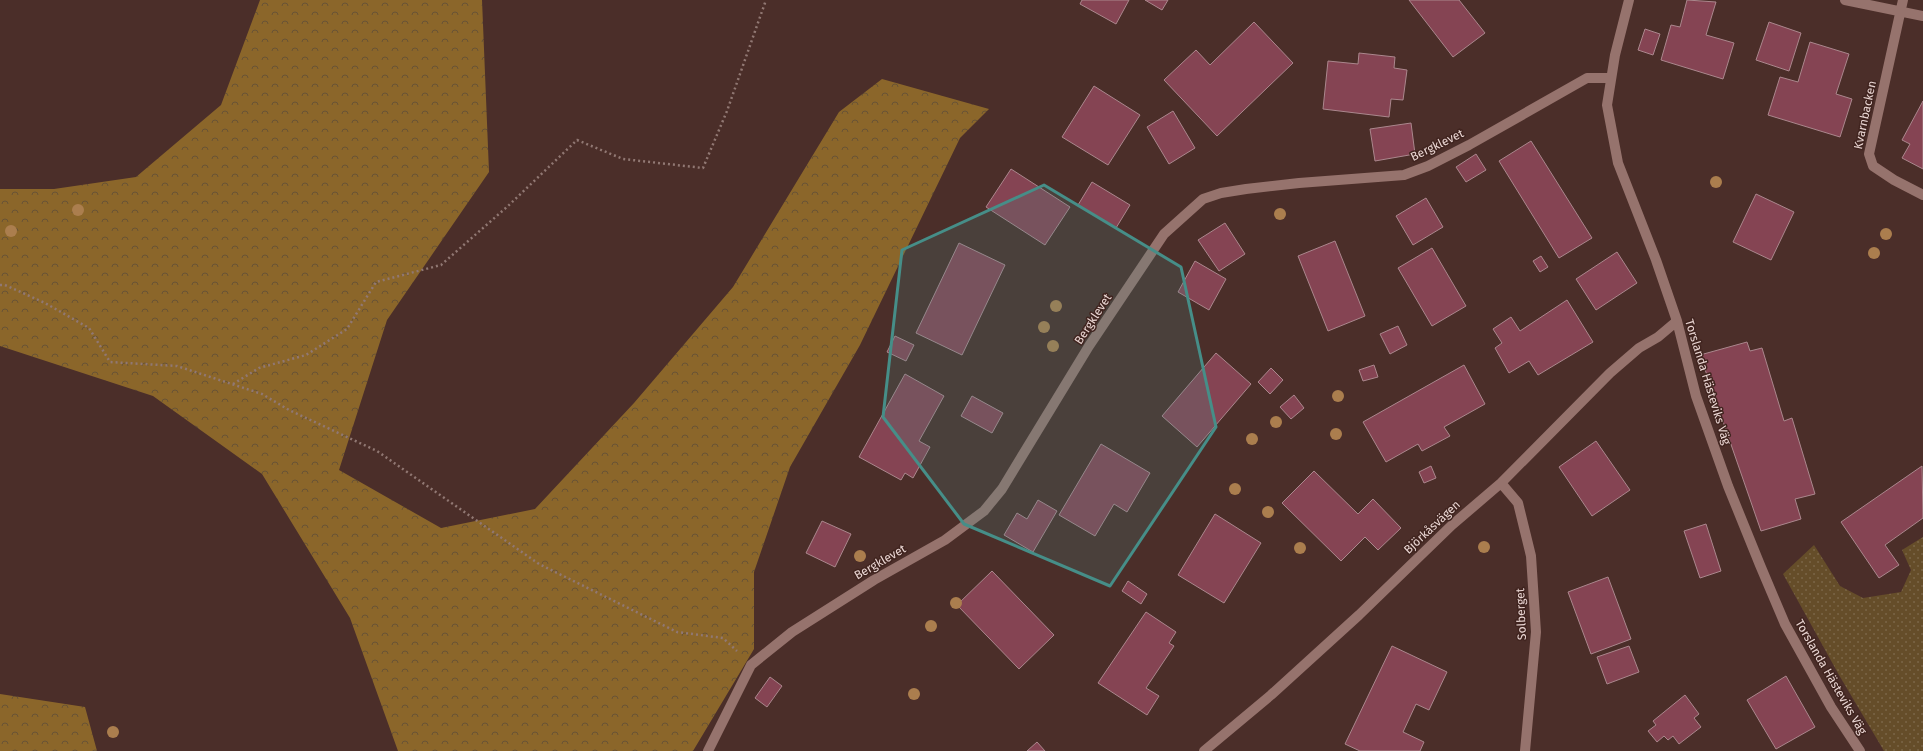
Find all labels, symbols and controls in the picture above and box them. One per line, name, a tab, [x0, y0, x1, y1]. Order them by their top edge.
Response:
street label: Kvarnbacken	[1851, 79, 1879, 151]
street label: Bergklevet	[1408, 126, 1466, 164]
street label: Bergklevet	[1072, 291, 1115, 347]
street label: Torslanda Hästeviks Väg	[1682, 318, 1734, 447]
street label: Björkåsvägen	[1401, 497, 1463, 557]
street label: Bergklevet	[852, 541, 909, 582]
street label: Solberget	[1513, 587, 1529, 640]
street label: Torslanda Hästeviks Väg	[1792, 617, 1870, 738]

